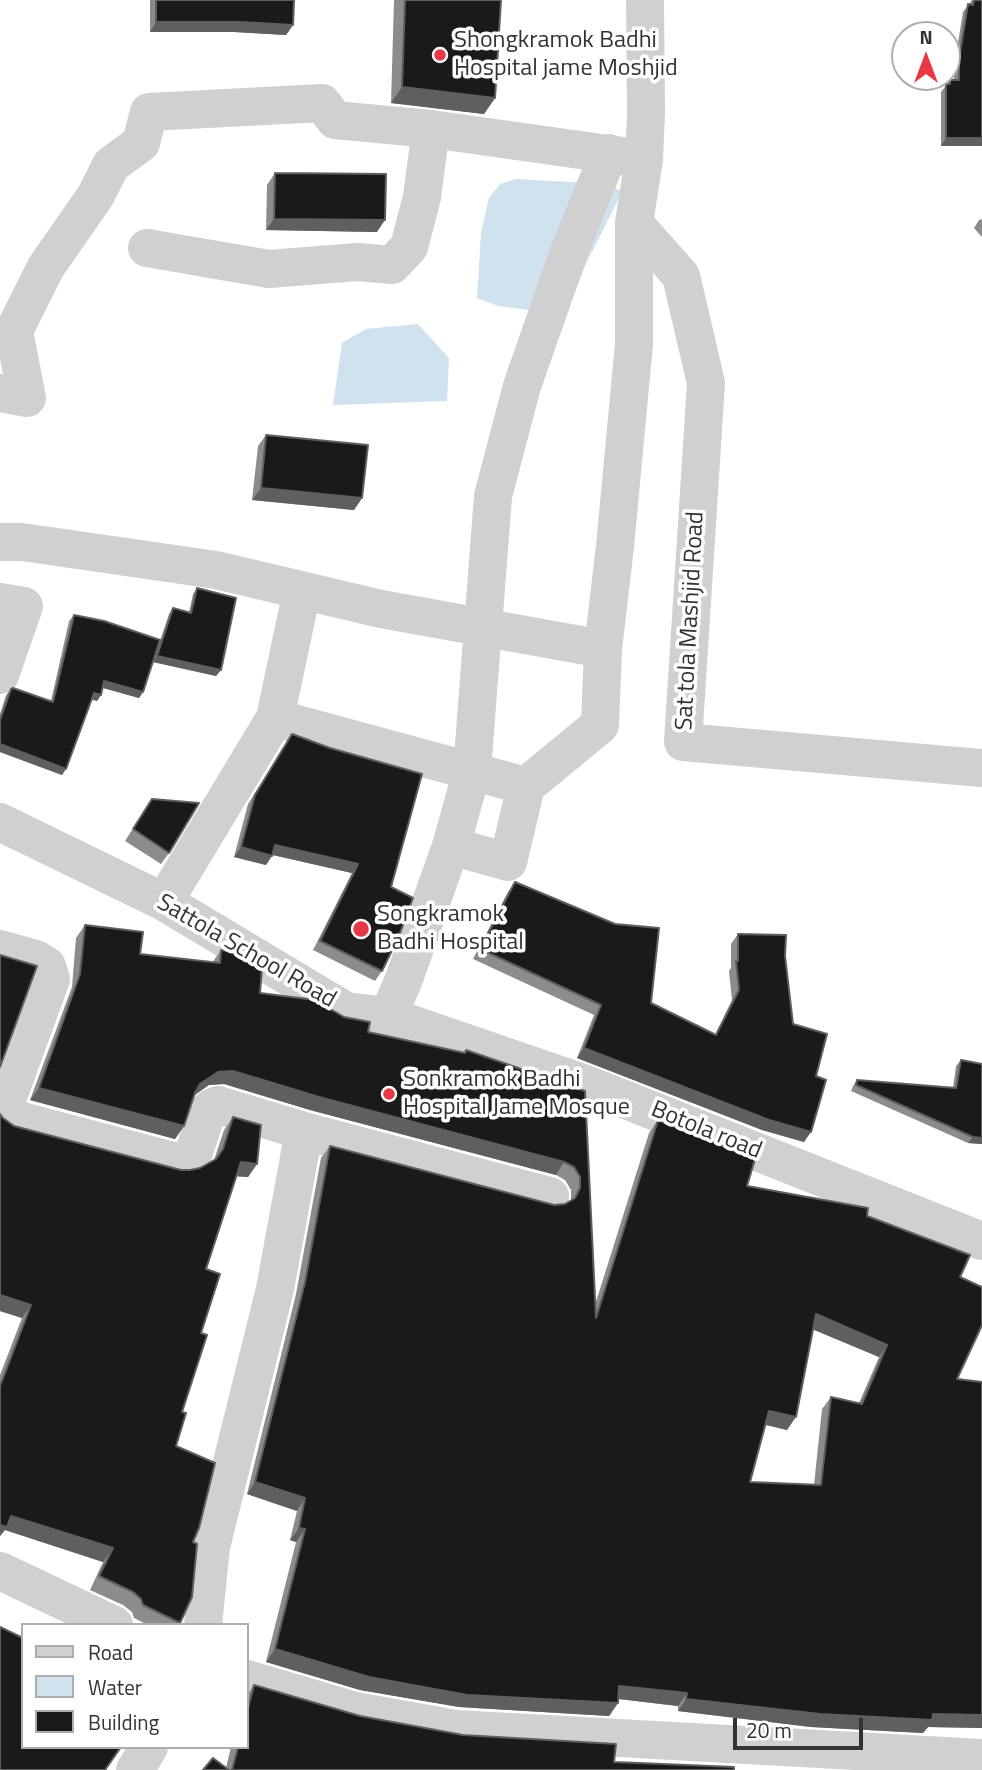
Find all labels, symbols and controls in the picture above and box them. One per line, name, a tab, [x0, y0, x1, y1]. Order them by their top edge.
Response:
north arrow	[891, 21, 961, 91]
text: N	[919, 22, 933, 51]
place label: Shongkramok Badhi Hospital jame Moshjid	[454, 27, 678, 83]
marker: Shongkramok Badhi Hospital jame Moshjid	[432, 47, 448, 63]
street label: Sat tola Mashjid Road	[671, 511, 711, 731]
street label: Sattola School Road	[151, 889, 341, 1015]
place label: Songkramok Badhi Hospital	[377, 901, 524, 957]
marker: Songkramok Badhi Hospital	[351, 919, 371, 939]
place label: Sonkramok Badhi Hospital Jame Mosque	[403, 1066, 630, 1122]
marker: Sonkramok Badhi Hospital Jame Mosque	[381, 1086, 397, 1102]
street label: Botola road	[646, 1096, 766, 1166]
legend	[21, 1623, 248, 1749]
text: Road	[88, 1636, 133, 1668]
text: Water	[88, 1671, 142, 1703]
scale bar	[737, 1704, 866, 1748]
text: Building	[88, 1706, 159, 1738]
text: 20 m	[746, 1714, 792, 1746]

